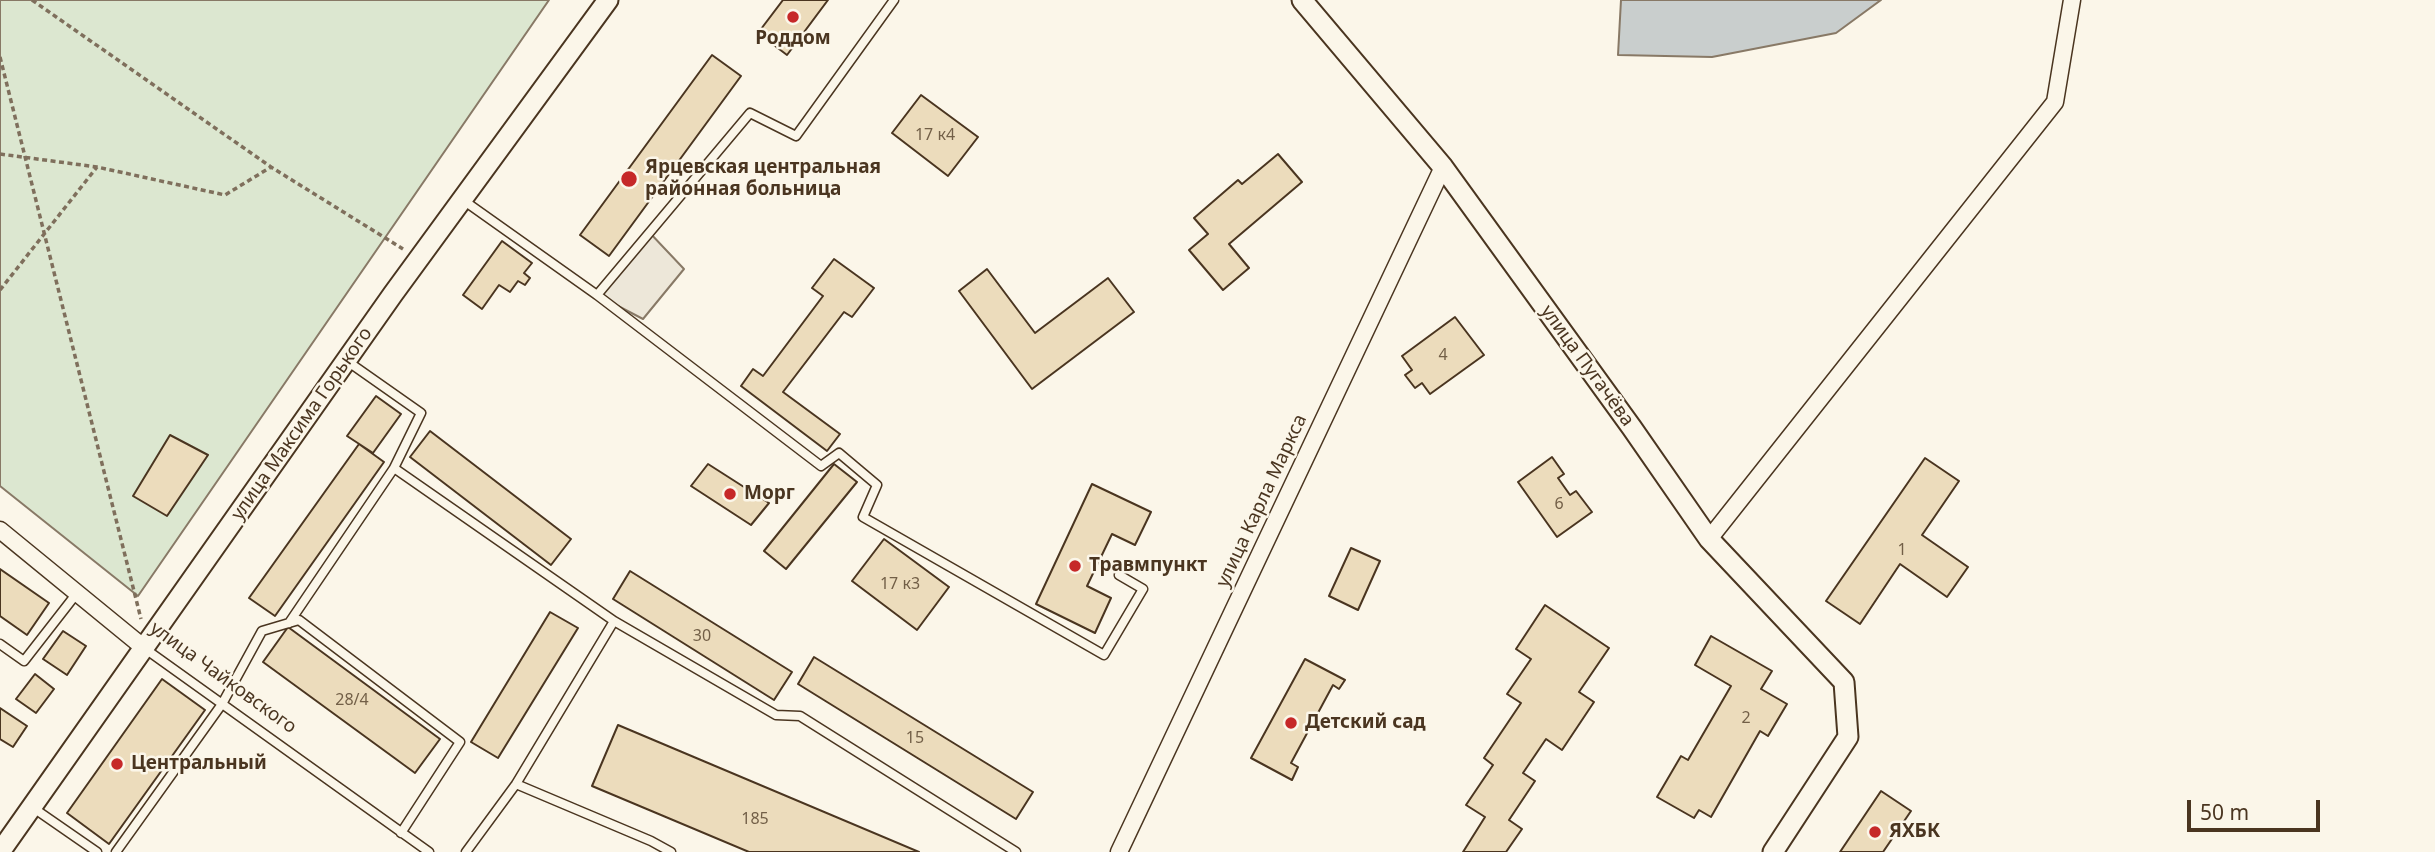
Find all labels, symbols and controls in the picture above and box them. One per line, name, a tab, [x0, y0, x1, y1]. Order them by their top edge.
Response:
marker: Роддом	[785, 9, 801, 25]
place label: Роддом	[755, 28, 831, 50]
house number: 17 к4	[915, 125, 955, 145]
place label: Ярцевская центральная районная больница	[645, 157, 881, 201]
marker: Ярцевская центральная районная больница	[619, 169, 639, 189]
street label: улица Пугачёва	[1535, 301, 1639, 431]
street label: улица Максима Горького	[227, 323, 377, 525]
house number: 4	[1438, 345, 1448, 365]
street label: улица Карла Маркса	[1212, 411, 1312, 591]
place label: Морг	[744, 483, 795, 505]
marker: Морг	[722, 486, 738, 502]
house number: 6	[1554, 494, 1564, 514]
house number: 1	[1897, 540, 1907, 560]
place label: Травмпункт	[1089, 555, 1207, 577]
marker: Травмпункт	[1067, 558, 1083, 574]
house number: 17 к3	[880, 574, 920, 594]
street label: улица Чайковского	[145, 617, 301, 739]
house number: 30	[693, 626, 711, 646]
house number: 28/4	[335, 690, 369, 710]
house number: 2	[1741, 708, 1751, 728]
place label: Детский сад	[1305, 712, 1426, 734]
marker: Детский сад	[1283, 715, 1299, 731]
house number: 15	[906, 728, 924, 748]
place label: Центральный	[131, 753, 267, 775]
marker: Центральный	[109, 756, 125, 772]
scale bar	[2190, 786, 2323, 830]
text: 50 m	[2200, 798, 2249, 826]
house number: 185	[741, 809, 769, 829]
place label: ЯХБК	[1889, 821, 1940, 843]
marker: ЯХБК	[1867, 824, 1883, 840]

